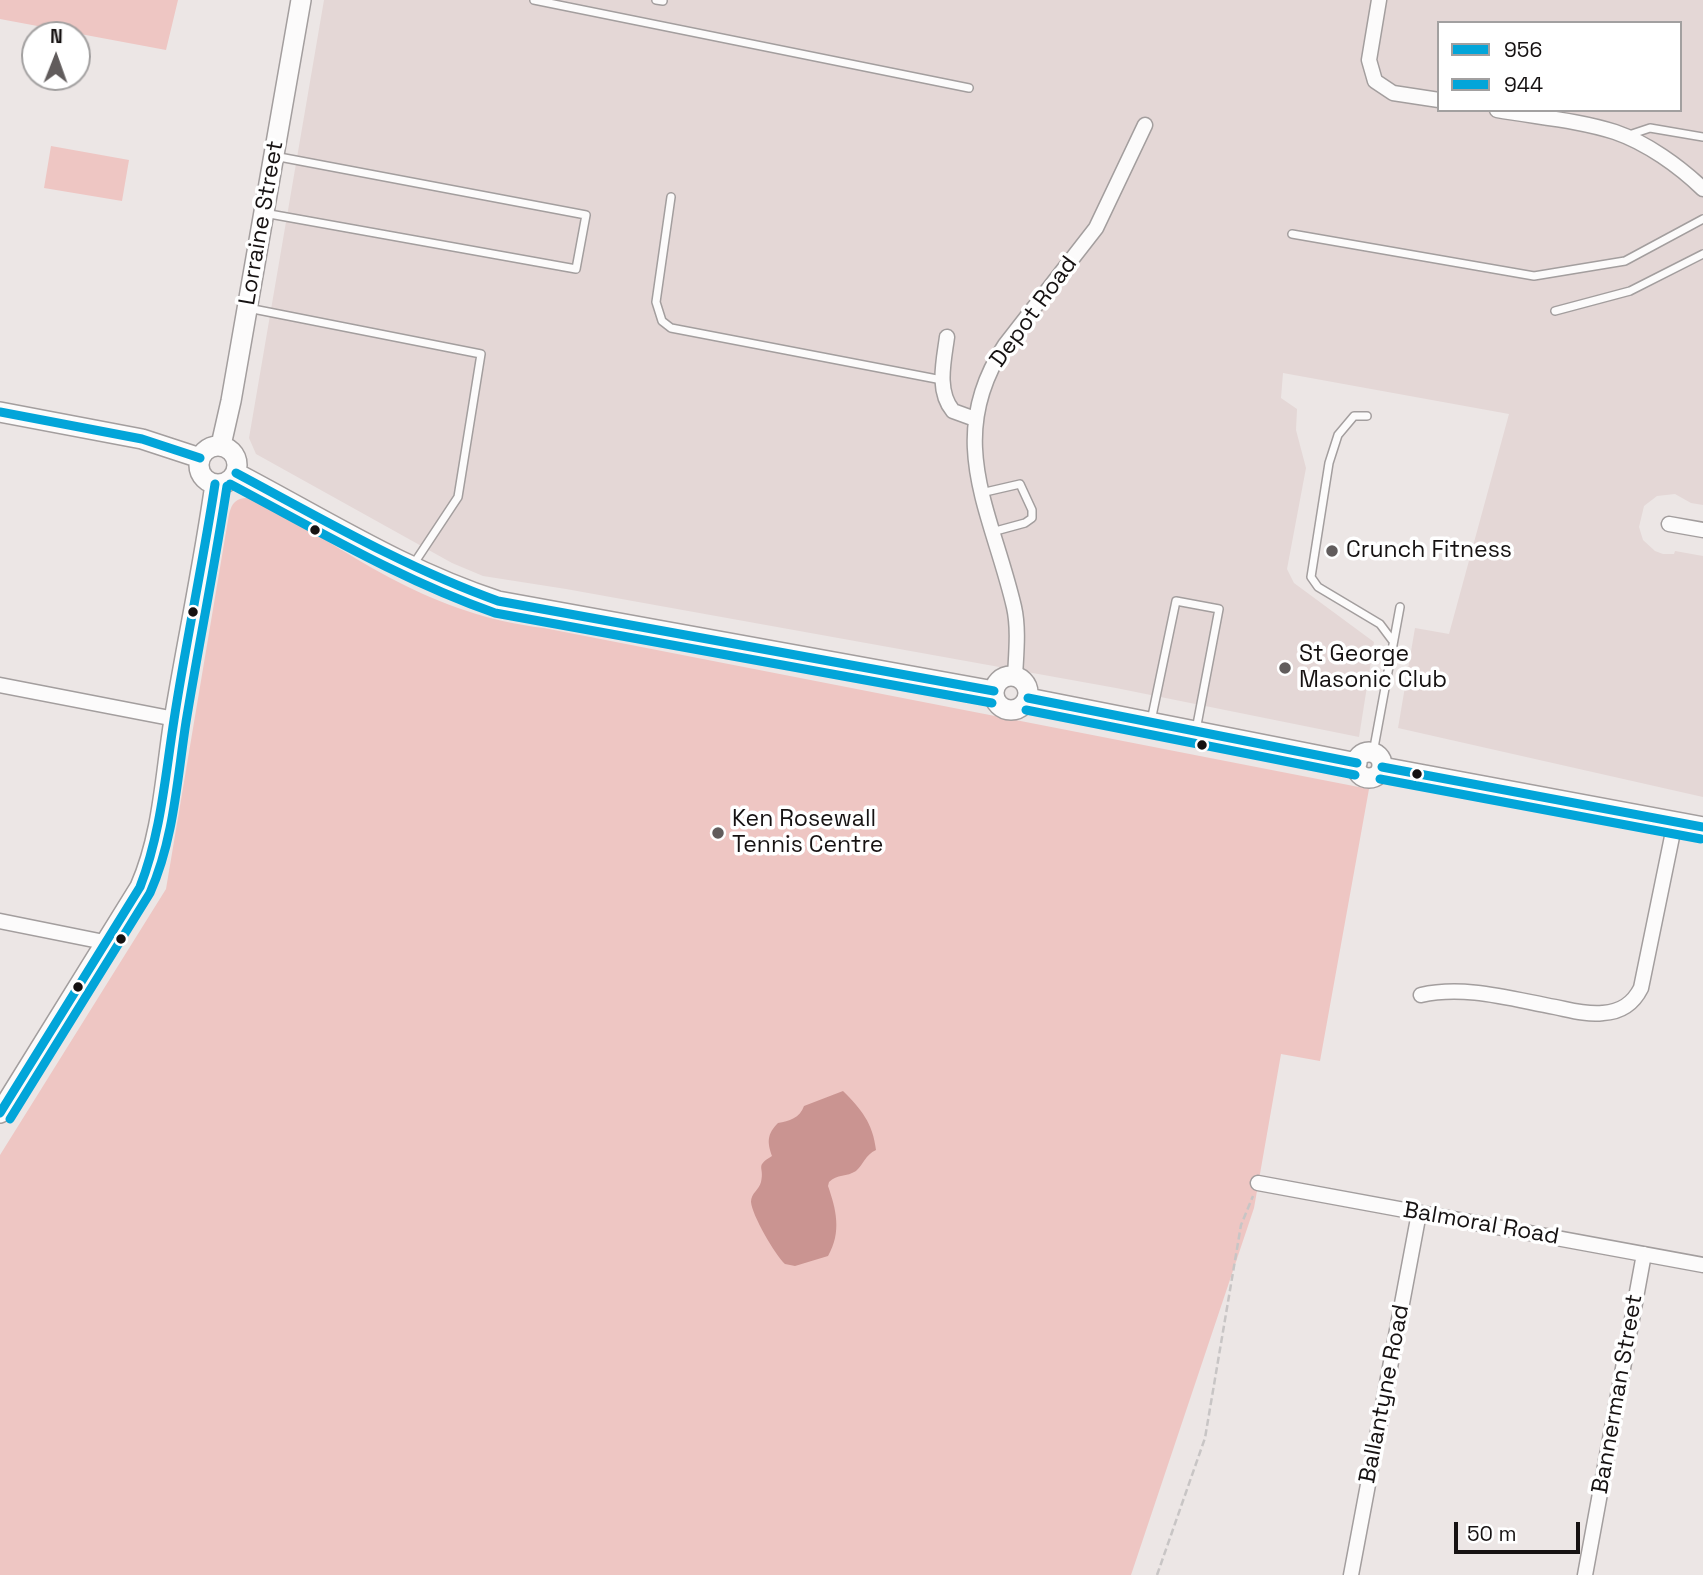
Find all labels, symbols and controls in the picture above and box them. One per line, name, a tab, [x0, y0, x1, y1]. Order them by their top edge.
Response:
north arrow	[21, 21, 91, 91]
legend	[1437, 21, 1682, 112]
text: N	[50, 24, 63, 49]
text: 956	[1504, 36, 1542, 63]
text: 944	[1504, 71, 1543, 98]
street label: Lorraine Street	[234, 139, 290, 307]
street label: Depot Road	[985, 251, 1083, 373]
unlabelled marker	[308, 523, 322, 537]
place label: Crunch Fitness	[1346, 537, 1512, 565]
marker: Crunch Fitness	[1324, 543, 1340, 559]
unlabelled marker	[186, 605, 200, 619]
place label: St George Masonic Club	[1299, 641, 1447, 695]
marker: St George Masonic Club	[1277, 660, 1293, 676]
unlabelled marker	[1195, 738, 1209, 752]
unlabelled marker	[1410, 767, 1424, 781]
place label: Ken Rosewall Tennis Centre	[732, 806, 883, 860]
marker: Ken Rosewall Tennis Centre	[710, 825, 726, 841]
unlabelled marker	[114, 932, 128, 946]
unlabelled marker	[71, 980, 85, 994]
street label: Balmoral Road	[1401, 1197, 1561, 1251]
street label: Bannerman Street	[1587, 1292, 1649, 1496]
street label: Ballantyne Road	[1354, 1302, 1416, 1486]
scale bar	[1458, 1508, 1584, 1552]
text: 50 m	[1467, 1520, 1517, 1547]

